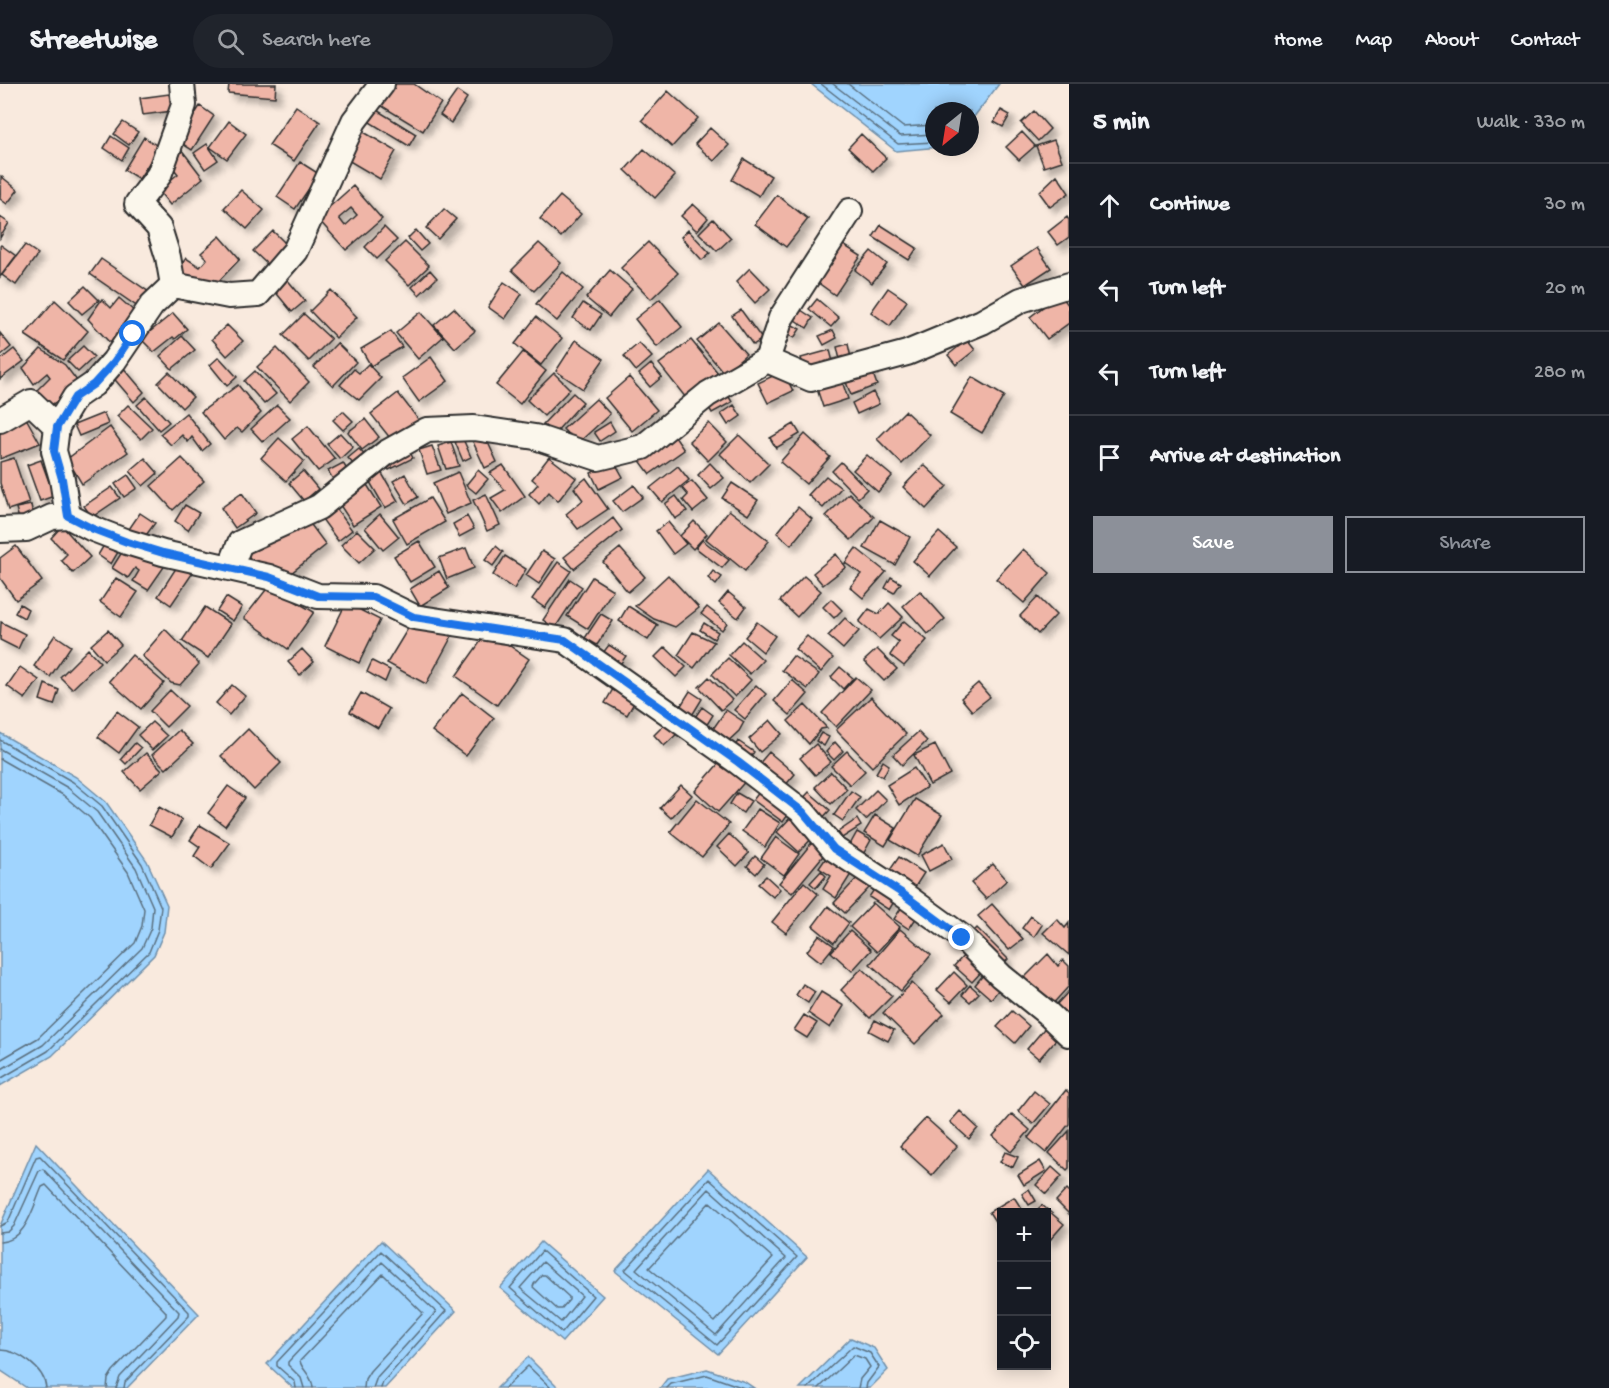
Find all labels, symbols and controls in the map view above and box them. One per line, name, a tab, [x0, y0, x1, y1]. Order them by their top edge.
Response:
search box	[193, 14, 613, 68]
text: Streetwise	[30, 25, 157, 58]
icon: search	[214, 25, 247, 58]
text: Search here	[262, 28, 371, 54]
text: Home	[1274, 29, 1322, 54]
text: Map	[1355, 29, 1392, 54]
text: About	[1425, 29, 1478, 54]
text: Contact	[1511, 29, 1579, 54]
north arrow	[925, 102, 979, 156]
text: 5 min	[1093, 108, 1149, 139]
text: Walk · 330 m	[1477, 112, 1585, 135]
icon: ahead	[1093, 189, 1126, 222]
text: Continue	[1150, 192, 1230, 218]
text: 30 m	[1544, 194, 1585, 217]
icon: left	[1093, 273, 1126, 306]
text: Turn left	[1150, 276, 1224, 302]
text: 20 m	[1545, 278, 1585, 301]
route start	[119, 320, 145, 346]
icon: left	[1093, 357, 1126, 390]
text: Turn left	[1150, 360, 1224, 386]
text: 280 m	[1534, 362, 1585, 385]
icon: arrive	[1093, 441, 1126, 474]
text: Arrive at destination	[1150, 444, 1340, 470]
button: Save	[1093, 516, 1333, 573]
button: Share	[1345, 516, 1585, 573]
route end	[948, 924, 974, 950]
map controls	[997, 1208, 1051, 1370]
button: +	[997, 1208, 1051, 1262]
button: −	[997, 1262, 1051, 1316]
button: locate	[997, 1316, 1051, 1370]

